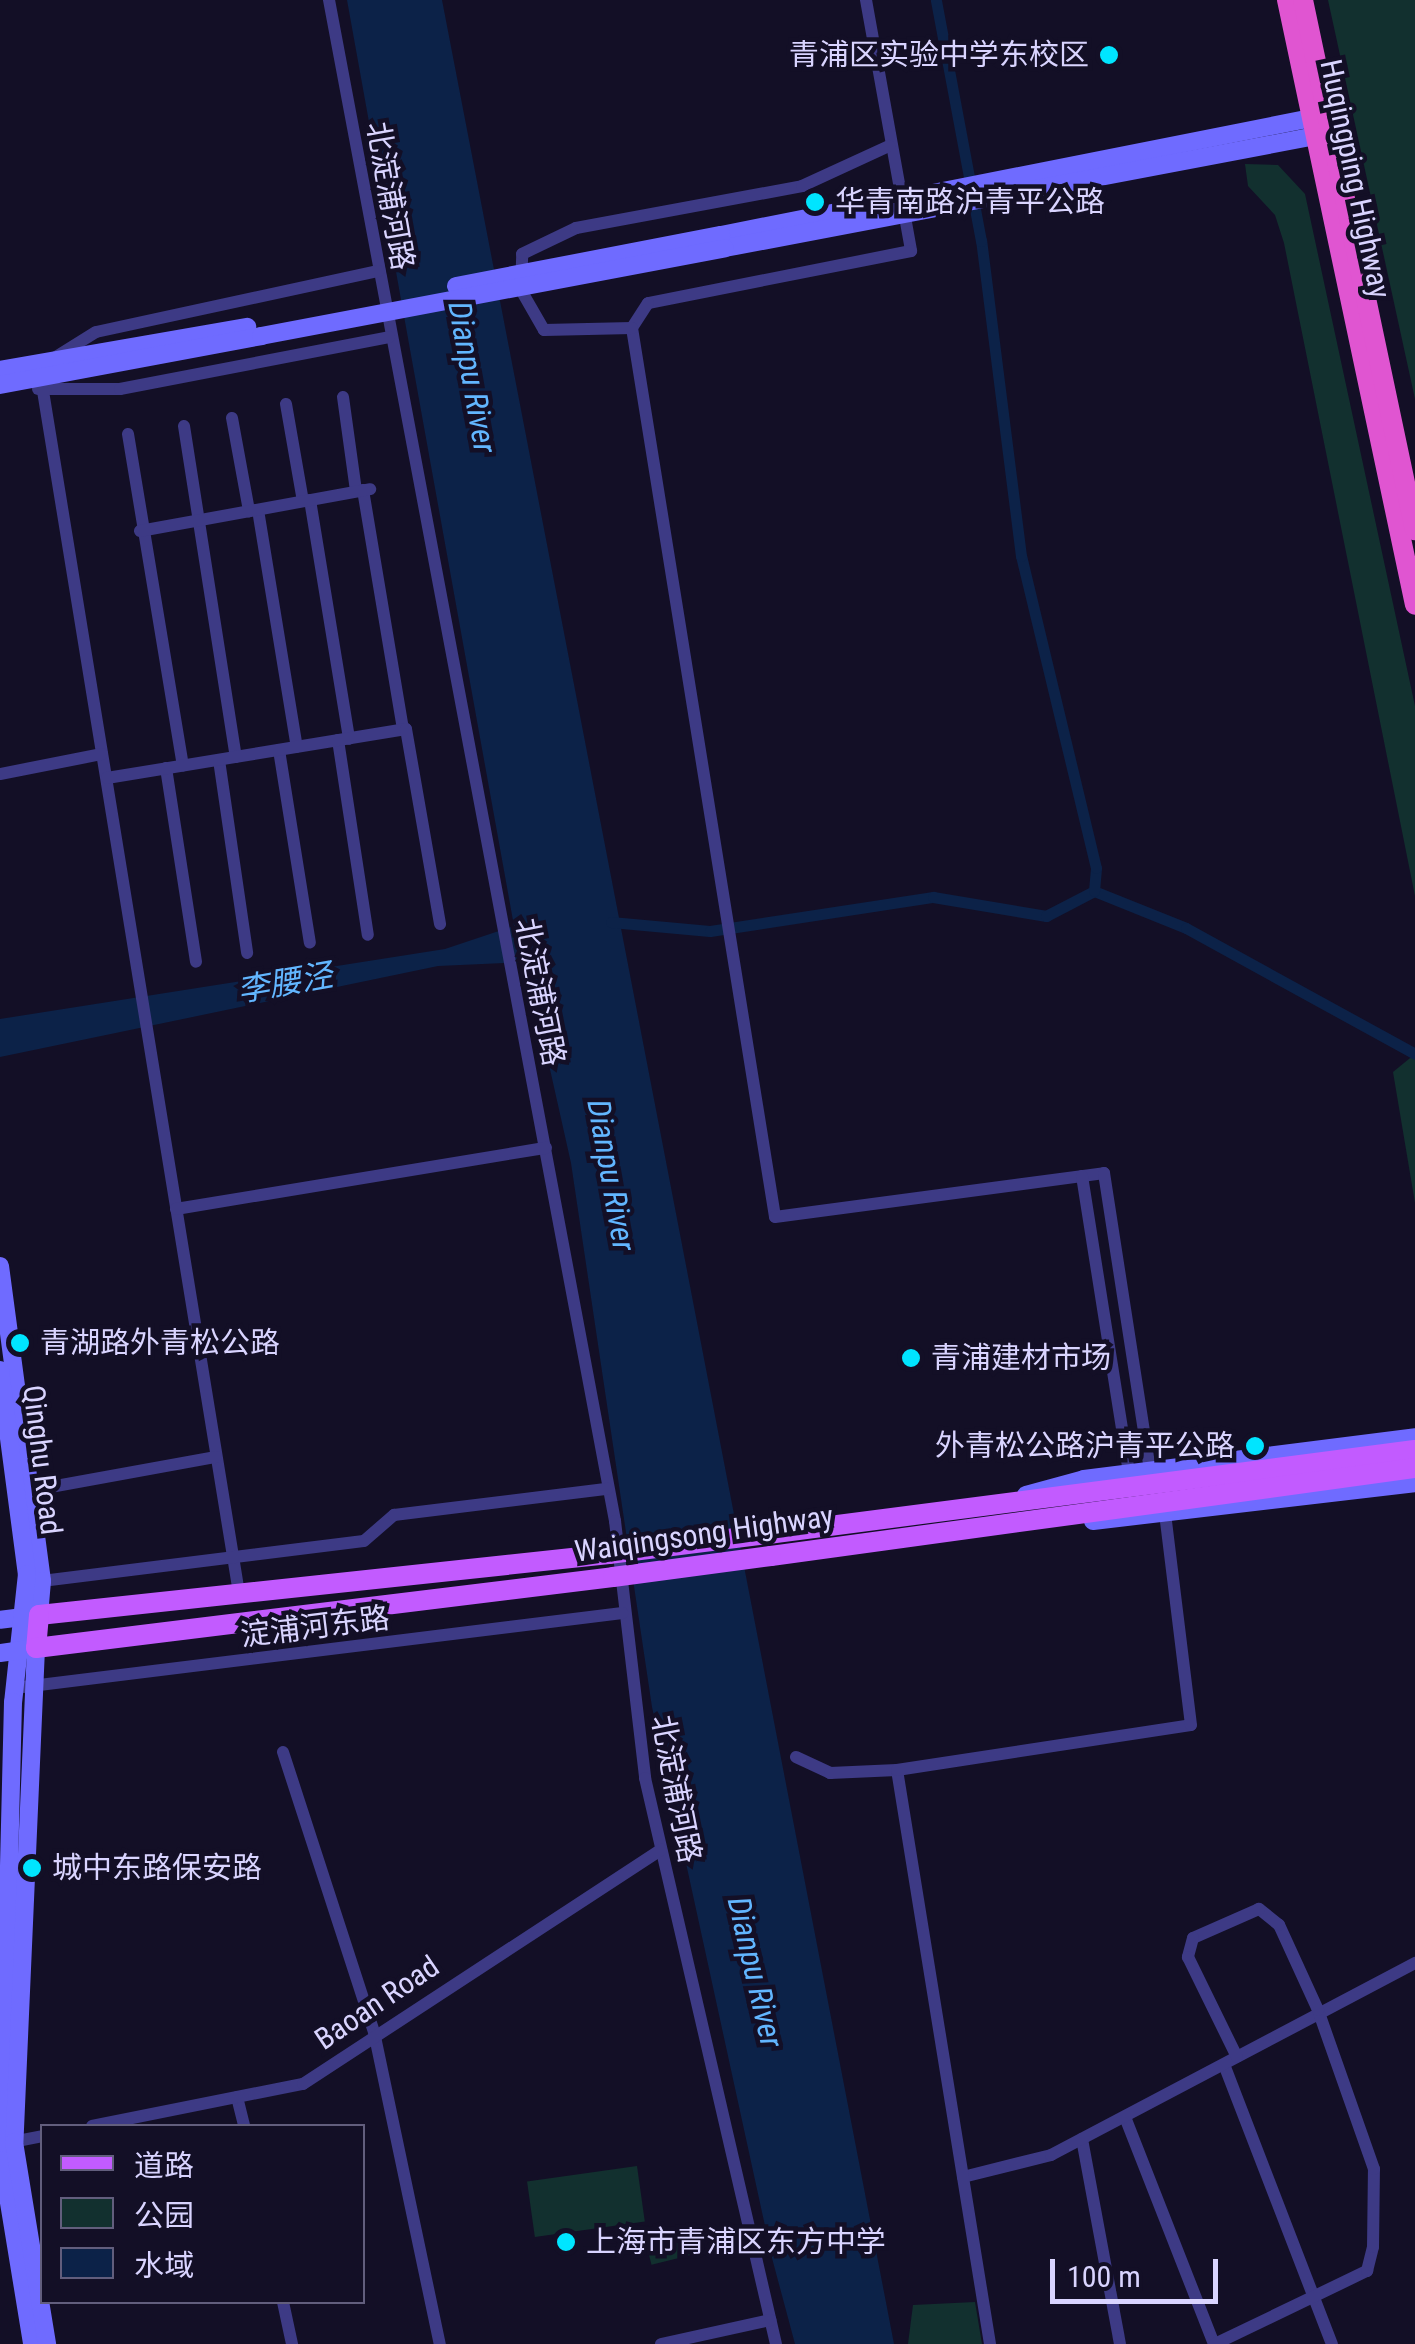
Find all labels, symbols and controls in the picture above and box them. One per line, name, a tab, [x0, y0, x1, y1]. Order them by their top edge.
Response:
place label: 青浦区实验中学东校区	[789, 37, 1089, 73]
marker: 青浦区实验中学东校区	[1098, 44, 1120, 66]
street label: Huqingping Highway	[1312, 56, 1398, 302]
street label: 北淀浦河路	[359, 119, 421, 273]
place label: 华青南路沪青平公路	[835, 184, 1105, 220]
marker: 华青南路沪青平公路	[804, 191, 826, 213]
water label: Dianpu River	[440, 298, 504, 456]
street label: 北淀浦河路	[508, 915, 572, 1069]
water label: 李腰泾	[234, 956, 336, 1010]
water label: Dianpu River	[579, 1096, 643, 1254]
place label: 青湖路外青松公路	[40, 1325, 280, 1361]
marker: 青湖路外青松公路	[9, 1332, 31, 1354]
place label: 青浦建材市场	[931, 1340, 1111, 1376]
marker: 青浦建材市场	[900, 1347, 922, 1369]
street label: Qinghu Road	[15, 1383, 69, 1537]
place label: 外青松公路沪青平公路	[935, 1428, 1235, 1464]
marker: 外青松公路沪青平公路	[1244, 1435, 1266, 1457]
street label: Waiqingsong Highway	[572, 1498, 836, 1570]
street label: 淀浦河东路	[238, 1600, 392, 1654]
street label: 北淀浦河路	[644, 1712, 708, 1866]
place label: 城中东路保安路	[52, 1850, 262, 1886]
marker: 城中东路保安路	[21, 1857, 43, 1879]
water label: Dianpu River	[719, 1893, 791, 2051]
street label: Baoan Road	[308, 1948, 446, 2058]
legend	[40, 2124, 365, 2304]
text: 道路	[134, 2148, 194, 2183]
text: 公园	[134, 2198, 194, 2233]
place label: 上海市青浦区东方中学	[586, 2224, 886, 2260]
marker: 上海市青浦区东方中学	[555, 2231, 577, 2253]
scale bar	[1055, 2239, 1222, 2301]
text: 水域	[134, 2248, 194, 2283]
text: 100 m	[1067, 2259, 1141, 2294]

